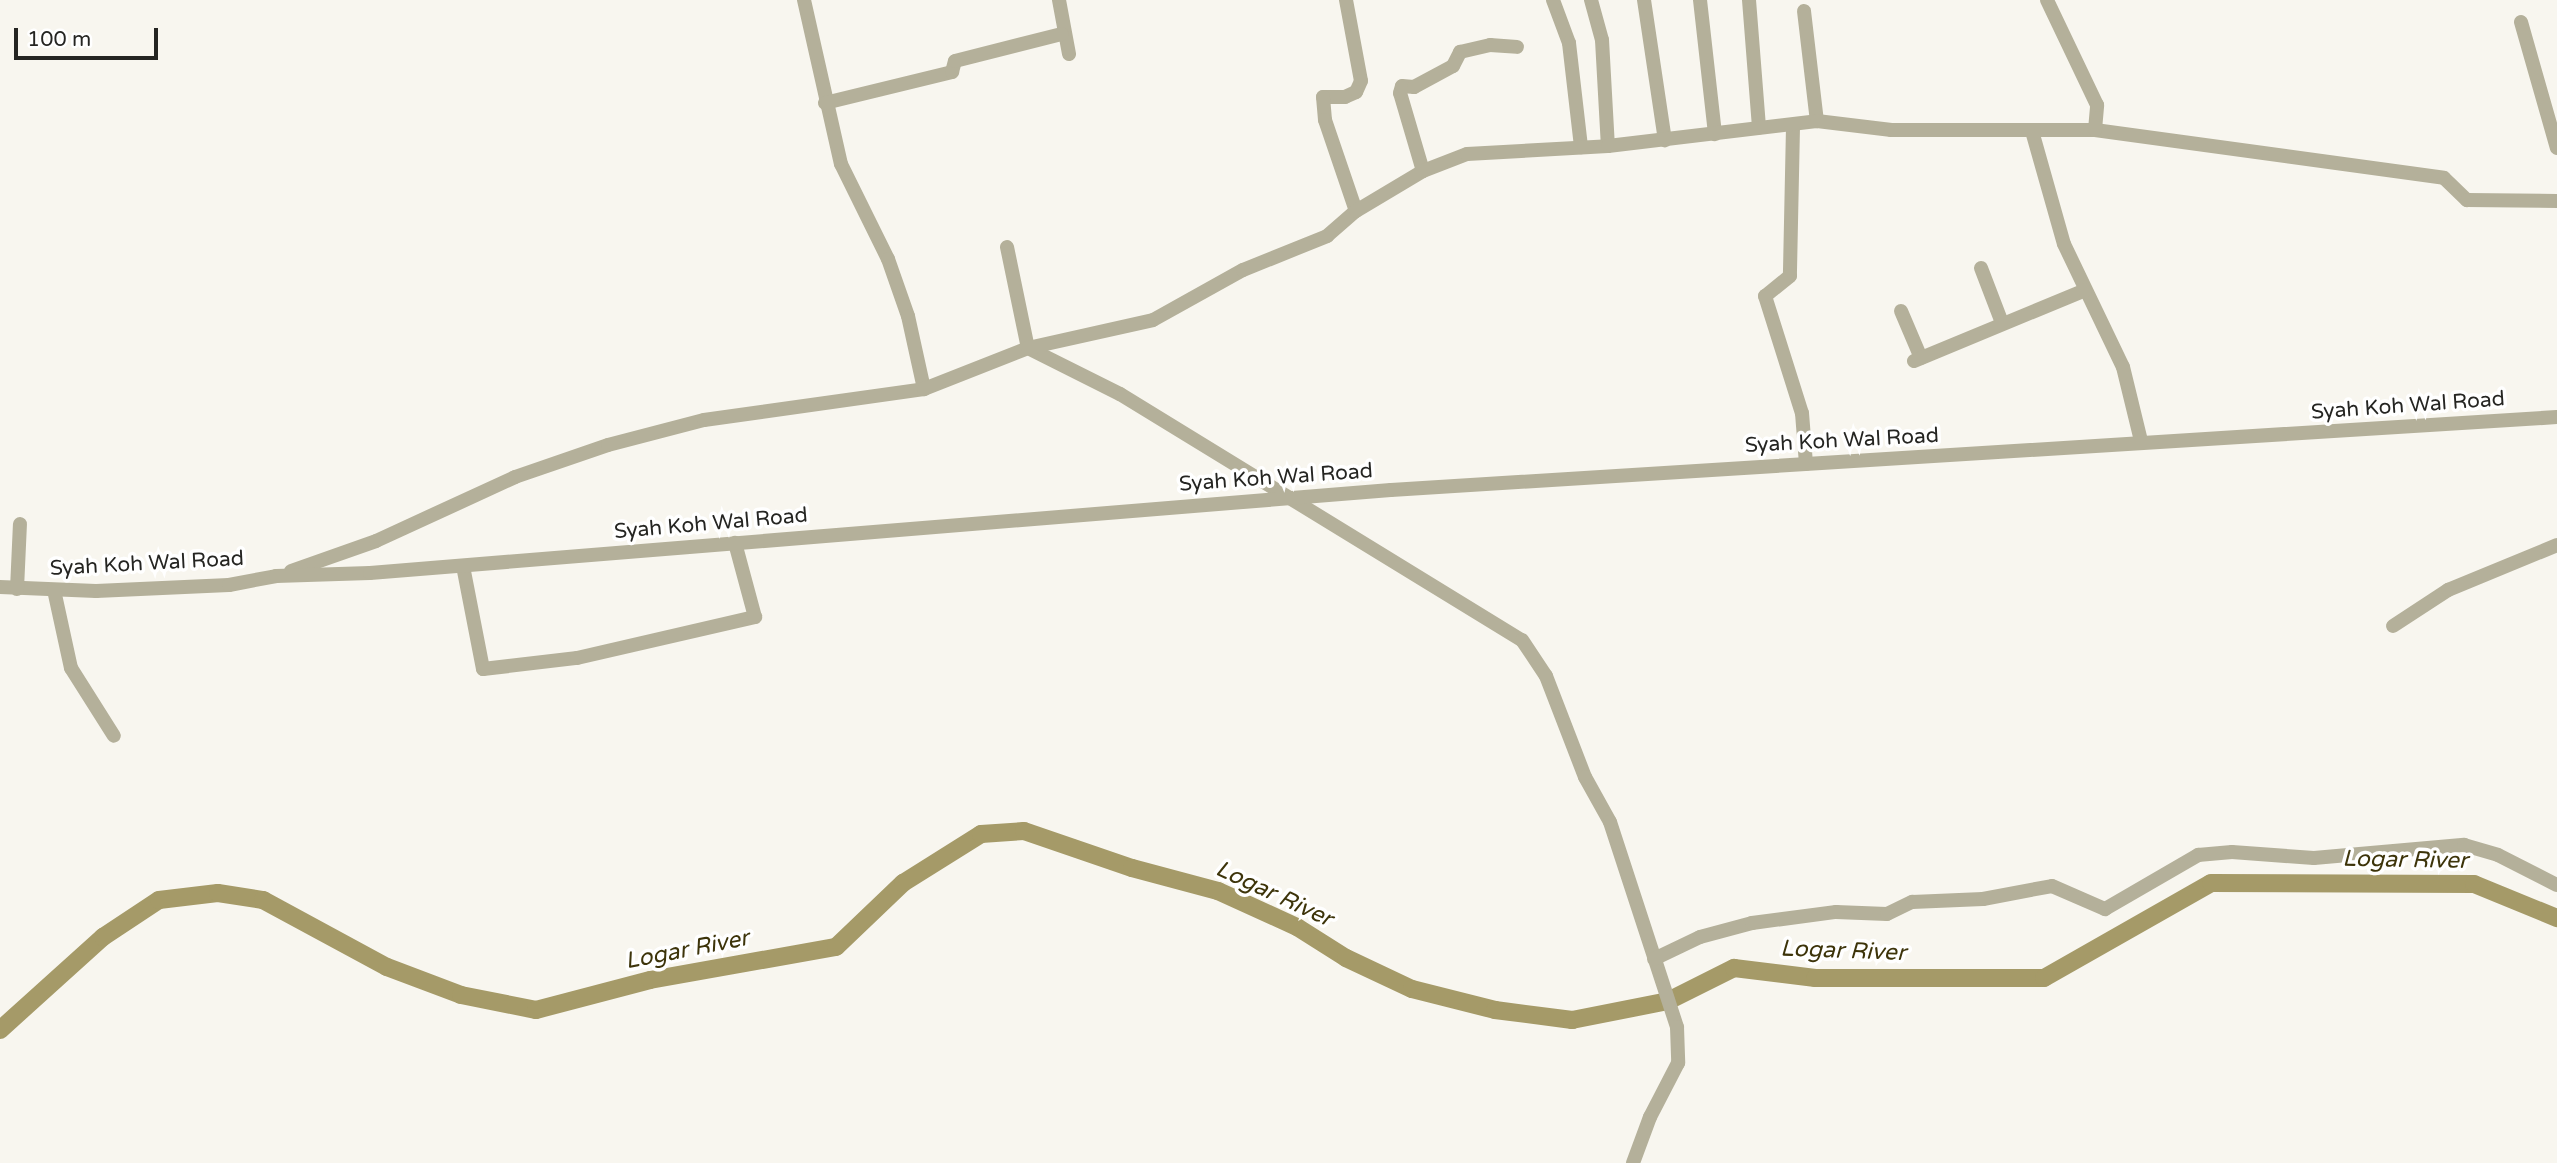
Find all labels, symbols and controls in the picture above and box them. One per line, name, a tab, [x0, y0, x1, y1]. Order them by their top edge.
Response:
scale bar	[18, 14, 161, 58]
text: 100 m	[27, 27, 91, 52]
street label: Syah Koh Wal Road	[2310, 387, 2506, 425]
street label: Syah Koh Wal Road	[1744, 423, 1940, 459]
street label: Syah Koh Wal Road	[1178, 459, 1374, 497]
street label: Syah Koh Wal Road	[613, 503, 809, 545]
street label: Syah Koh Wal Road	[49, 546, 245, 582]
water label: Logar River	[2342, 845, 2468, 875]
water label: Logar River	[1211, 855, 1337, 933]
water label: Logar River	[623, 924, 751, 976]
water label: Logar River	[1780, 935, 1906, 967]

